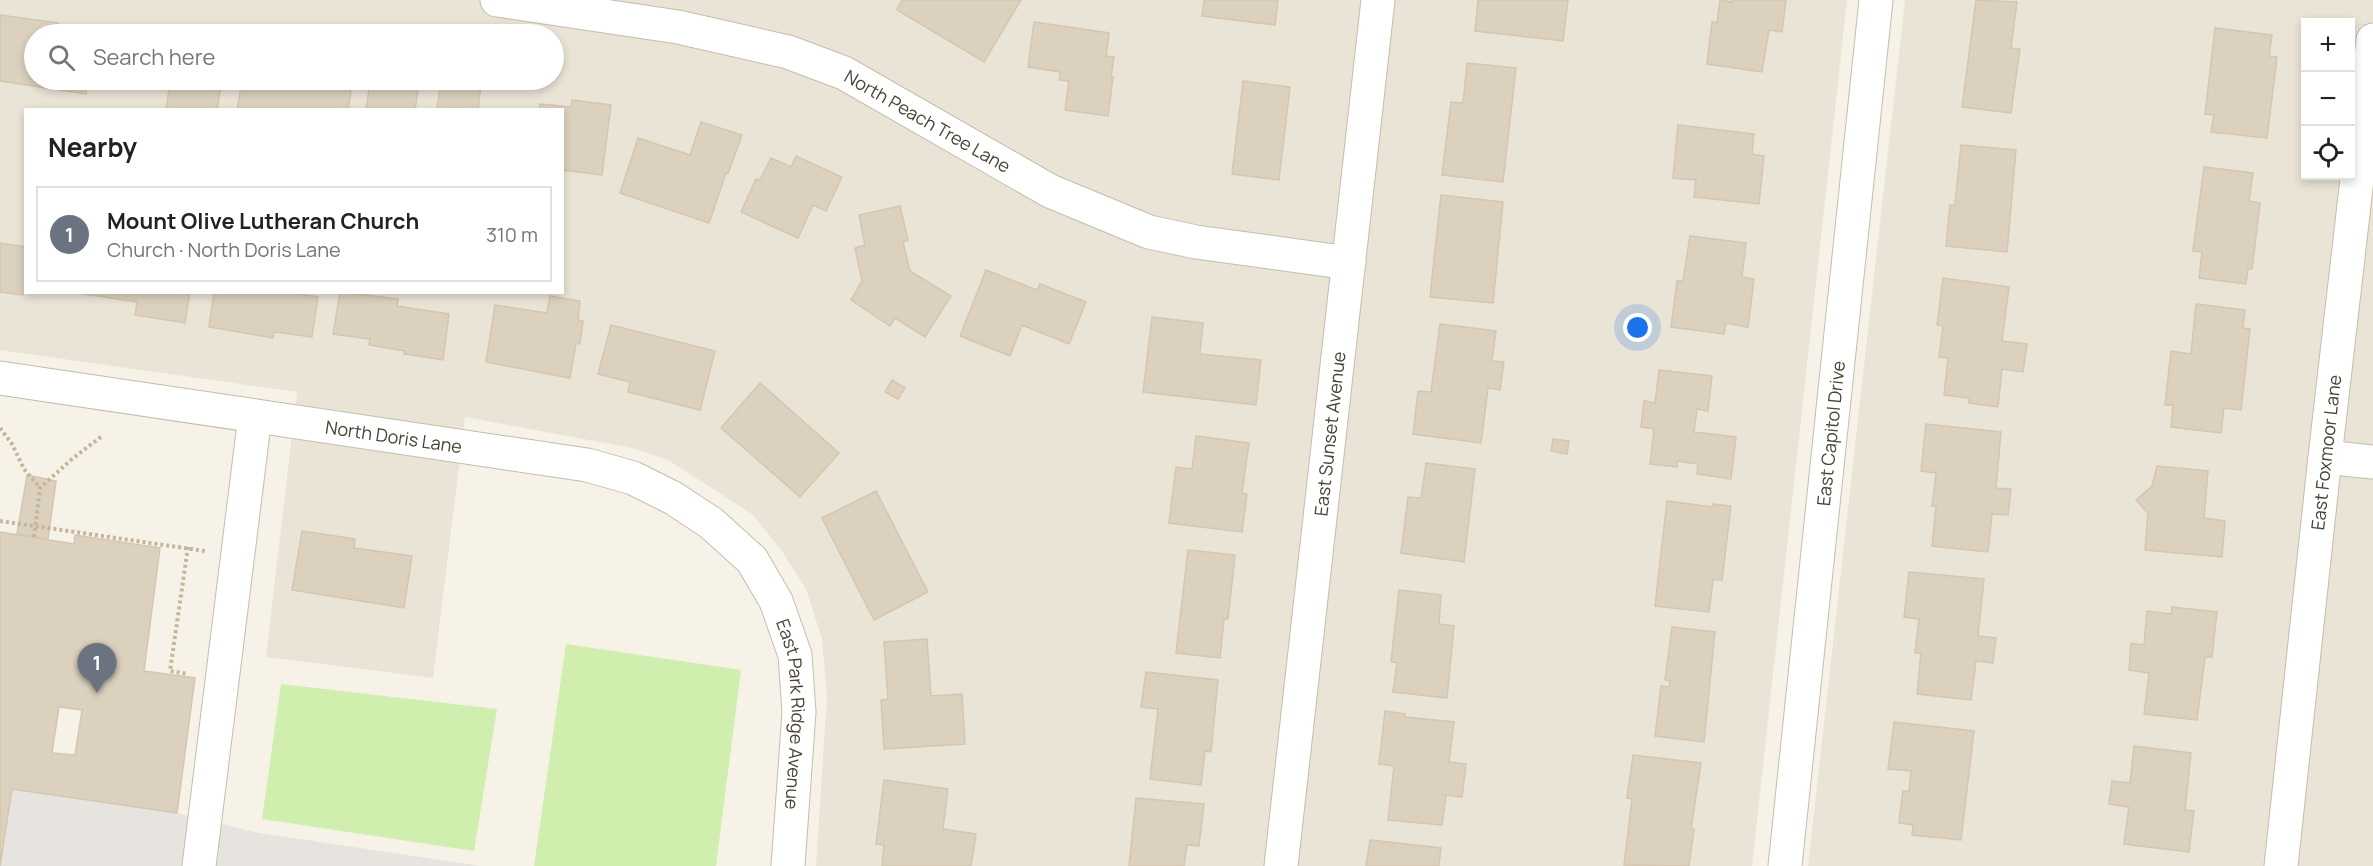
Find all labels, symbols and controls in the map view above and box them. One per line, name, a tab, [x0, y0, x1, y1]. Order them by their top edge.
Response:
map controls	[2301, 18, 2355, 180]
button: +	[2301, 18, 2355, 72]
search box	[24, 24, 564, 90]
icon: search	[45, 41, 78, 74]
text: Search here	[93, 42, 215, 72]
street label: North Peach Tree Lane	[840, 64, 1015, 178]
button: −	[2301, 72, 2355, 126]
button: locate	[2301, 126, 2355, 180]
text: Nearby	[48, 129, 137, 165]
text: Mount Olive Lutheran Church	[107, 206, 419, 236]
text: 1	[65, 221, 74, 248]
text: 310 m	[486, 221, 538, 248]
text: Church · North Doris Lane	[107, 236, 341, 263]
your location	[1623, 313, 1652, 342]
street label: East Sunset Avenue	[1308, 350, 1351, 517]
street label: East Capitol Drive	[1811, 360, 1850, 507]
street label: East Foxmoor Lane	[2305, 373, 2346, 531]
street label: North Doris Lane	[324, 414, 464, 458]
street label: East Park Ridge Avenue	[771, 615, 811, 810]
pin: 1	[78, 644, 116, 693]

